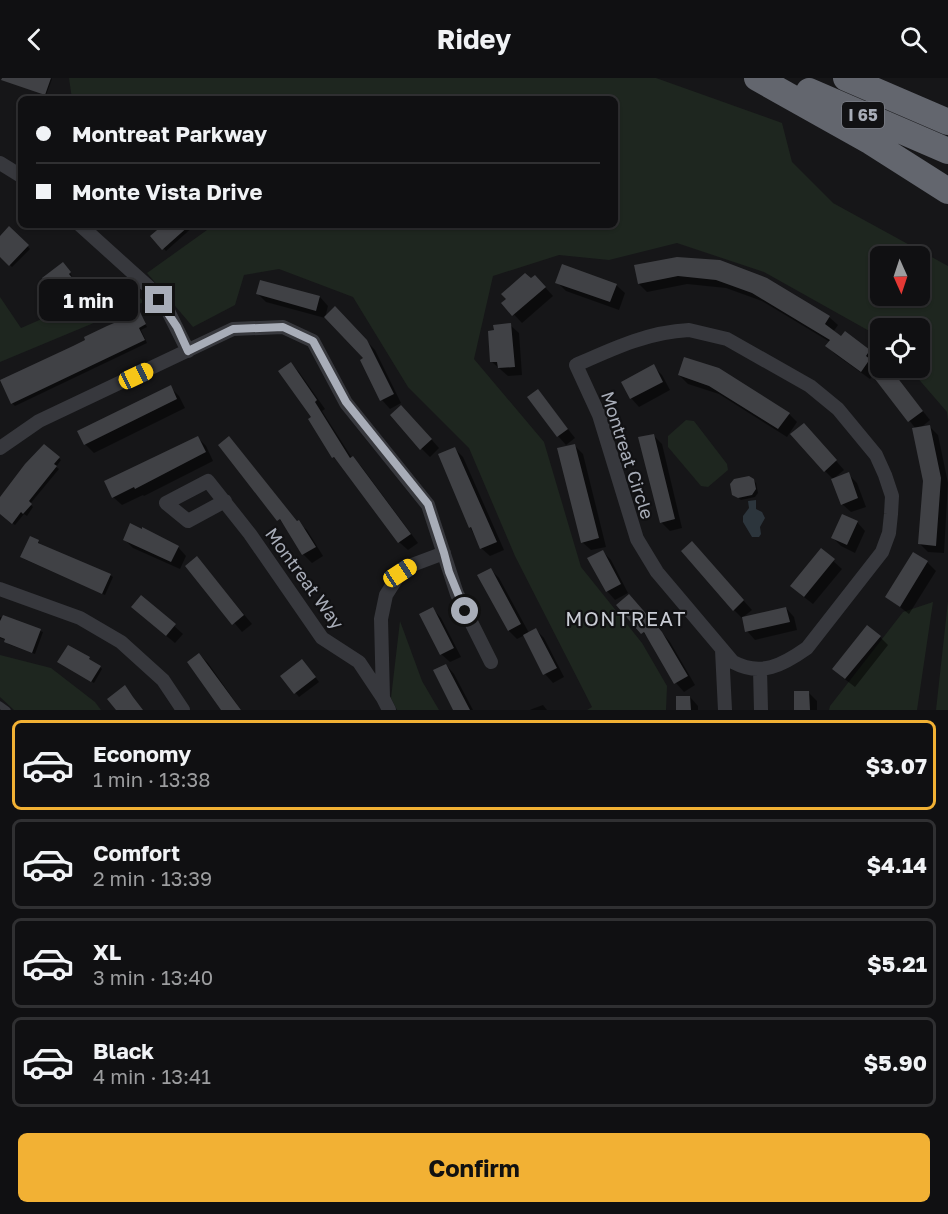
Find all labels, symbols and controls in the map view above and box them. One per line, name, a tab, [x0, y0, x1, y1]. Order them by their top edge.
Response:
icon: back	[18, 23, 51, 56]
text: Ridey	[437, 23, 511, 55]
icon: search	[897, 23, 930, 56]
road number: I 65	[842, 102, 884, 128]
text: Montreat Parkway	[72, 120, 267, 147]
text: Monte Vista Drive	[72, 178, 262, 205]
north arrow	[870, 246, 930, 306]
map controls	[870, 246, 930, 378]
callout: 1 min	[39, 279, 138, 321]
route end	[145, 286, 172, 313]
text: 1 min	[63, 288, 114, 312]
button: locate	[870, 318, 930, 378]
car	[116, 360, 156, 392]
street label: Montreat Circle	[597, 388, 659, 522]
street label: Montreat Way	[261, 523, 349, 633]
car	[380, 556, 420, 590]
route start	[451, 597, 478, 624]
district label: MONTREAT	[565, 606, 687, 630]
icon: car	[21, 738, 75, 792]
text: Economy	[93, 740, 191, 767]
text: $3.07	[866, 752, 927, 779]
text: 1 min · 13:38	[93, 767, 210, 791]
icon: car	[21, 837, 75, 891]
text: Comfort	[93, 839, 180, 866]
text: $4.14	[866, 851, 927, 878]
text: 2 min · 13:39	[93, 866, 212, 890]
icon: car	[21, 936, 75, 990]
text: XL	[93, 938, 121, 965]
text: $5.21	[867, 950, 927, 977]
text: 3 min · 13:40	[93, 965, 213, 989]
icon: car	[21, 1035, 75, 1089]
text: Black	[93, 1037, 154, 1064]
text: $5.90	[864, 1049, 927, 1076]
text: 4 min · 13:41	[93, 1064, 211, 1088]
button: Confirm	[18, 1133, 930, 1202]

